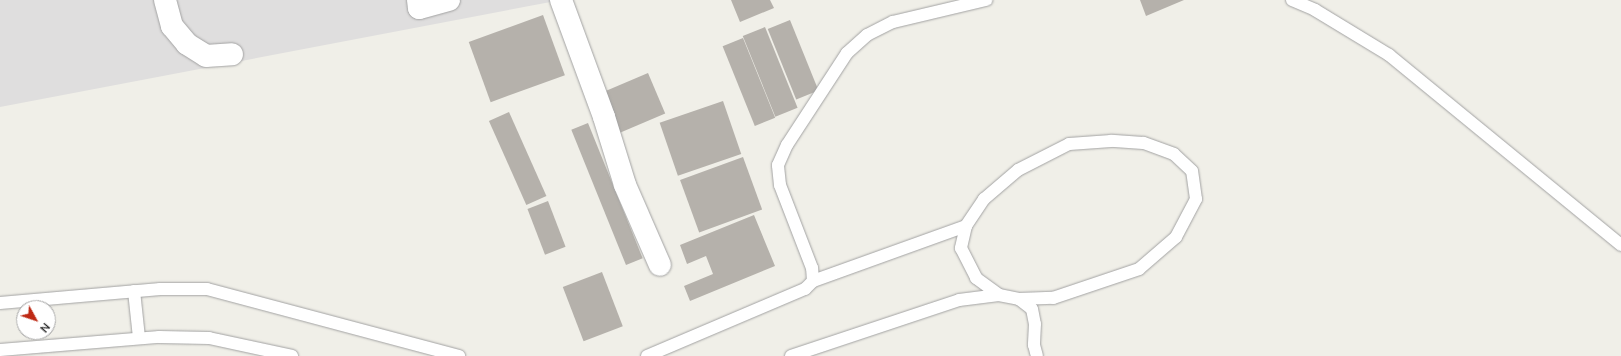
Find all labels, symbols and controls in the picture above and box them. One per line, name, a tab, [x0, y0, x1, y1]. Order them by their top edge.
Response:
north arrow	[16, 300, 56, 340]
text: N	[36, 319, 53, 335]

